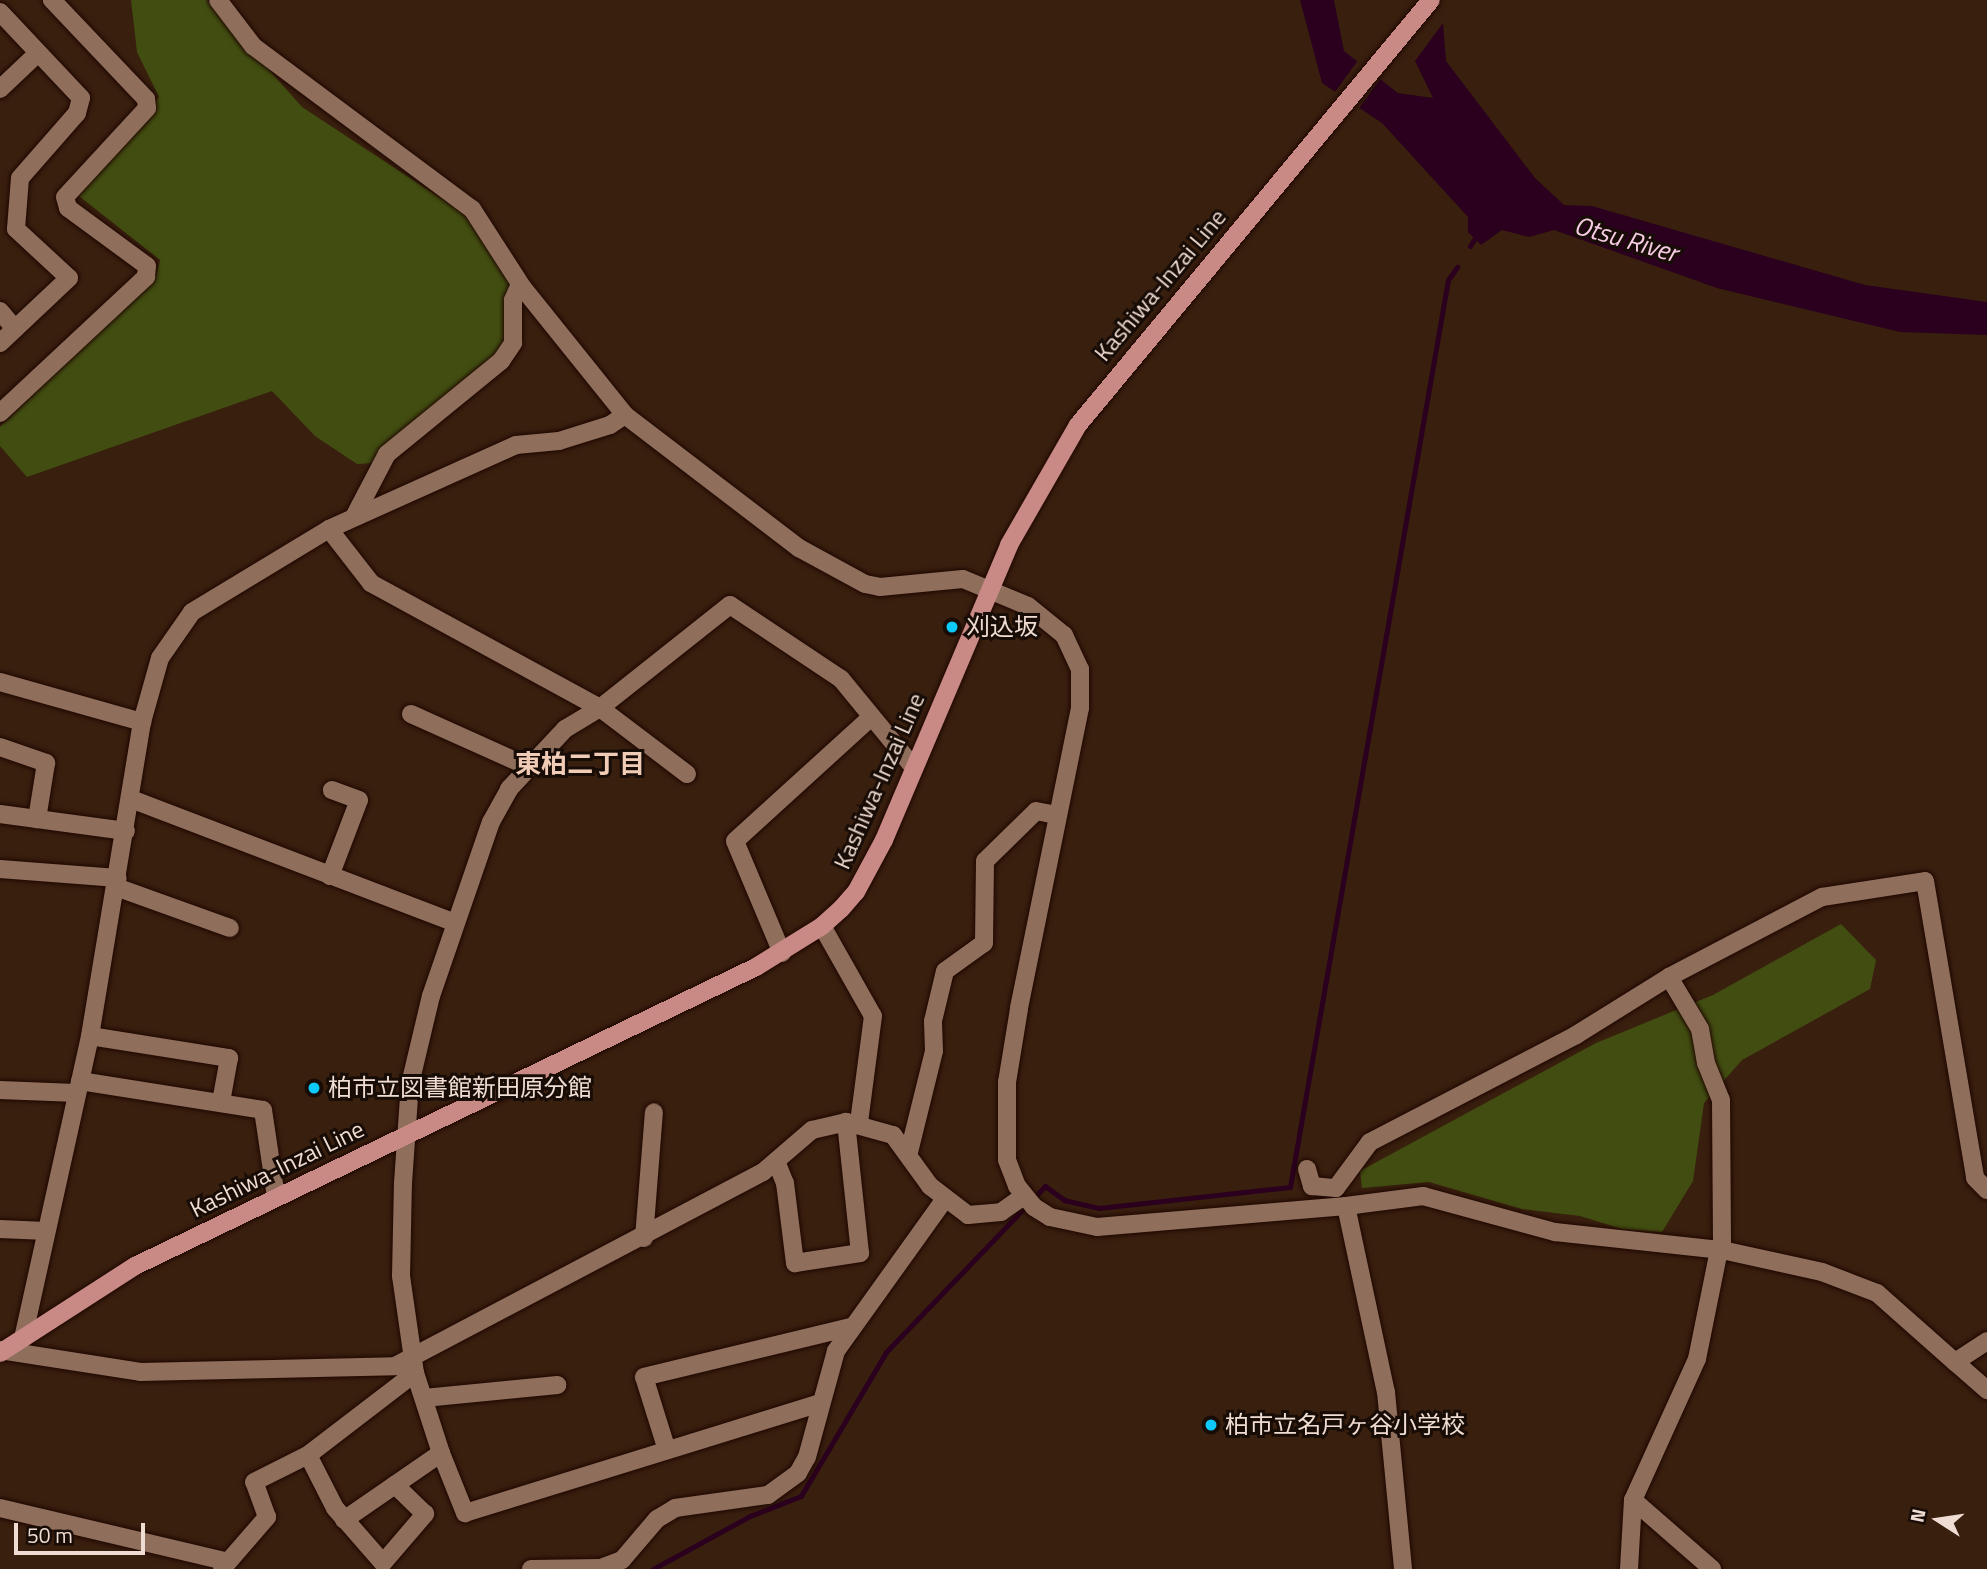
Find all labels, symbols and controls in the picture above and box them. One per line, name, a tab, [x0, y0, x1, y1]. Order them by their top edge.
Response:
street label: Kashiwa-Inzai Line	[1088, 203, 1232, 367]
water label: Otsu River	[1571, 209, 1681, 269]
place label: 刈込坂	[966, 613, 1038, 641]
marker: 刈込坂	[944, 619, 960, 635]
street label: Kashiwa-Inzai Line	[827, 688, 931, 874]
district label: 東柏二丁目	[515, 748, 645, 780]
place label: 柏市立図書館新田原分館	[328, 1074, 592, 1102]
marker: 柏市立図書館新田原分館	[306, 1080, 322, 1096]
street label: Kashiwa-Inzai Line	[185, 1114, 369, 1224]
place label: 柏市立名戸ヶ谷小学校	[1225, 1411, 1465, 1439]
marker: 柏市立名戸ヶ谷小学校	[1203, 1417, 1219, 1433]
north arrow	[1903, 1485, 1973, 1555]
text: N	[1901, 1506, 1933, 1525]
scale bar	[18, 1510, 149, 1554]
text: 50 m	[27, 1519, 73, 1551]

